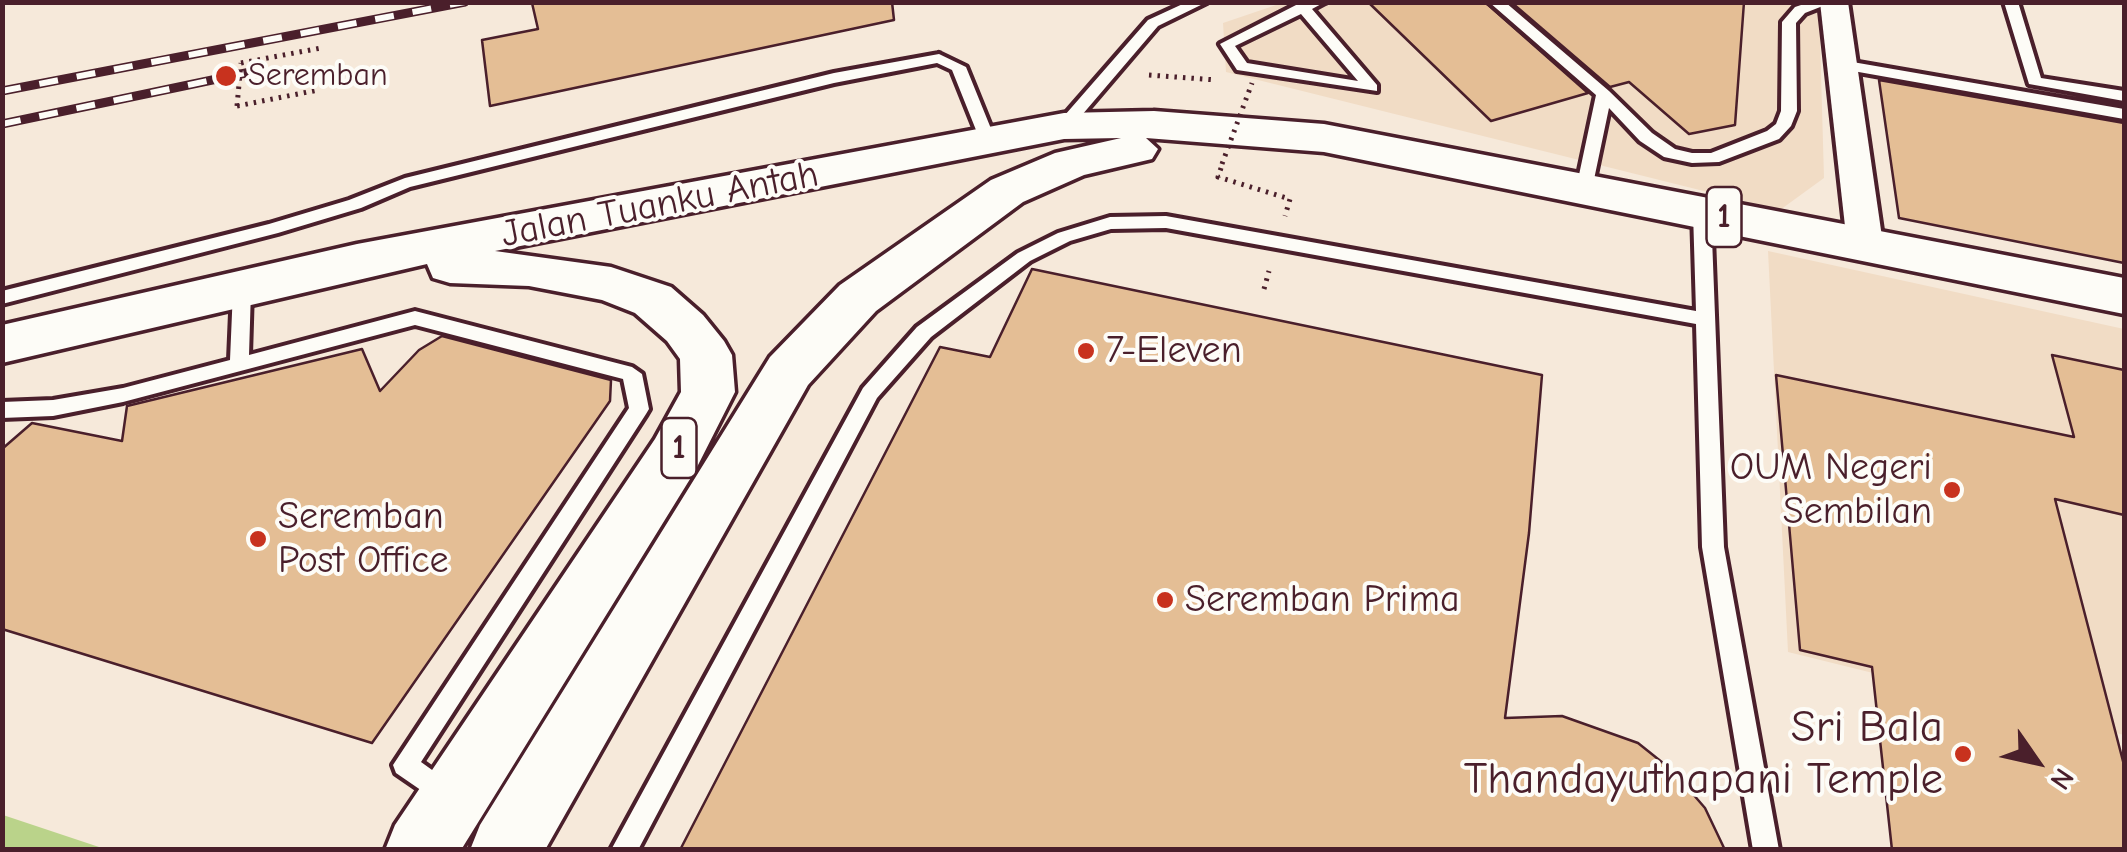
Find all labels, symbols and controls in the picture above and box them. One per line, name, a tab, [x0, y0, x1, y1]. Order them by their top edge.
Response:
place label: Seremban	[248, 57, 388, 95]
marker: Seremban	[213, 63, 239, 89]
street label: Jalan Tuanku Antah	[498, 152, 822, 258]
road number: 1	[1706, 187, 1742, 247]
place label: 7-Eleven	[1106, 328, 1242, 374]
marker: 7-Eleven	[1075, 340, 1097, 362]
road number: 1	[662, 418, 696, 478]
place label: OUM Negeri Sembilan	[1730, 445, 1932, 534]
marker: OUM Negeri Sembilan	[1941, 479, 1963, 501]
place label: Seremban Post Office	[278, 494, 449, 584]
marker: Seremban Post Office	[247, 528, 269, 550]
place label: Seremban Prima	[1185, 577, 1460, 623]
marker: Seremban Prima	[1154, 589, 1176, 611]
place label: Sri Bala Thandayuthapani Temple	[1464, 701, 1943, 807]
north arrow	[1987, 712, 2087, 812]
marker: Sri Bala Thandayuthapani Temple	[1952, 743, 1974, 765]
text: N	[2044, 762, 2080, 795]

